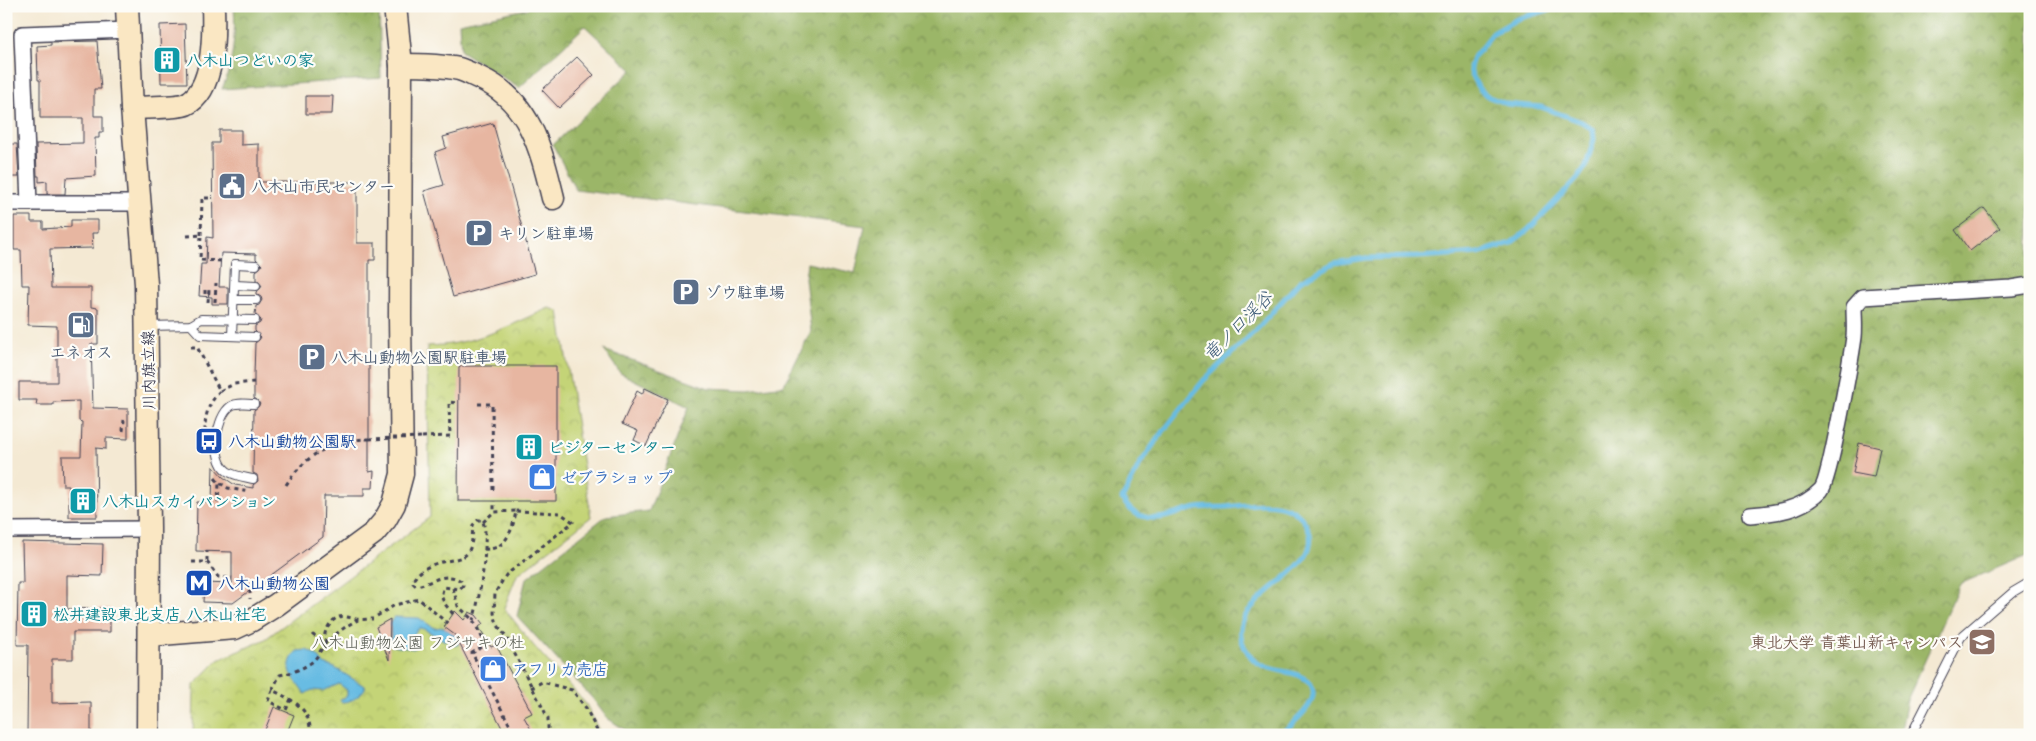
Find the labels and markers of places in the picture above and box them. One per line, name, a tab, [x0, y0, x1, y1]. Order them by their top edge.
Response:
building icon: 八木山つどいの家	[152, 45, 182, 75]
place label: 八木山つどいの家	[186, 47, 314, 71]
public building icon: 八木山市民センター	[217, 171, 247, 201]
place label: 八木山市民センター	[251, 173, 395, 197]
parking icon: キリン駐車場	[464, 218, 494, 248]
place label: キリン駐車場	[498, 220, 594, 244]
parking icon: ゾウ駐車場	[671, 277, 701, 307]
place label: ゾウ駐車場	[705, 279, 785, 303]
fuel station icon: エネオス	[66, 310, 96, 340]
place label: エネオス	[49, 339, 113, 363]
parking icon: 八木山動物公園駅駐車場	[297, 342, 327, 372]
place label: 八木山動物公園駅駐車場	[331, 344, 507, 368]
bus stop icon: 八木山動物公園駅	[194, 426, 224, 456]
place label: 八木山動物公園駅	[228, 428, 356, 452]
building icon: ビジターセンター	[514, 432, 544, 462]
place label: ビジターセンター	[548, 434, 676, 458]
shop icon: ゼブラショップ	[527, 462, 557, 492]
place label: ゼブラショップ	[561, 464, 672, 488]
building icon: 八木山スカイパンション	[68, 486, 98, 516]
place label: 八木山スカイパンション	[102, 488, 276, 512]
metro station icon: 八木山動物公園	[184, 568, 214, 598]
place label: 八木山動物公園	[218, 570, 330, 594]
building icon: 松井建設東北支店 八木山社宅	[19, 599, 49, 629]
place label: 松井建設東北支店 八木山社宅	[53, 601, 266, 625]
school or university icon: 東北大学 青葉山新キャンパス	[1967, 627, 1997, 657]
place label: 東北大学 青葉山新キャンパス	[1751, 629, 1963, 653]
shop icon: アフリカ売店	[478, 654, 508, 684]
place label: アフリカ売店	[512, 656, 608, 680]

